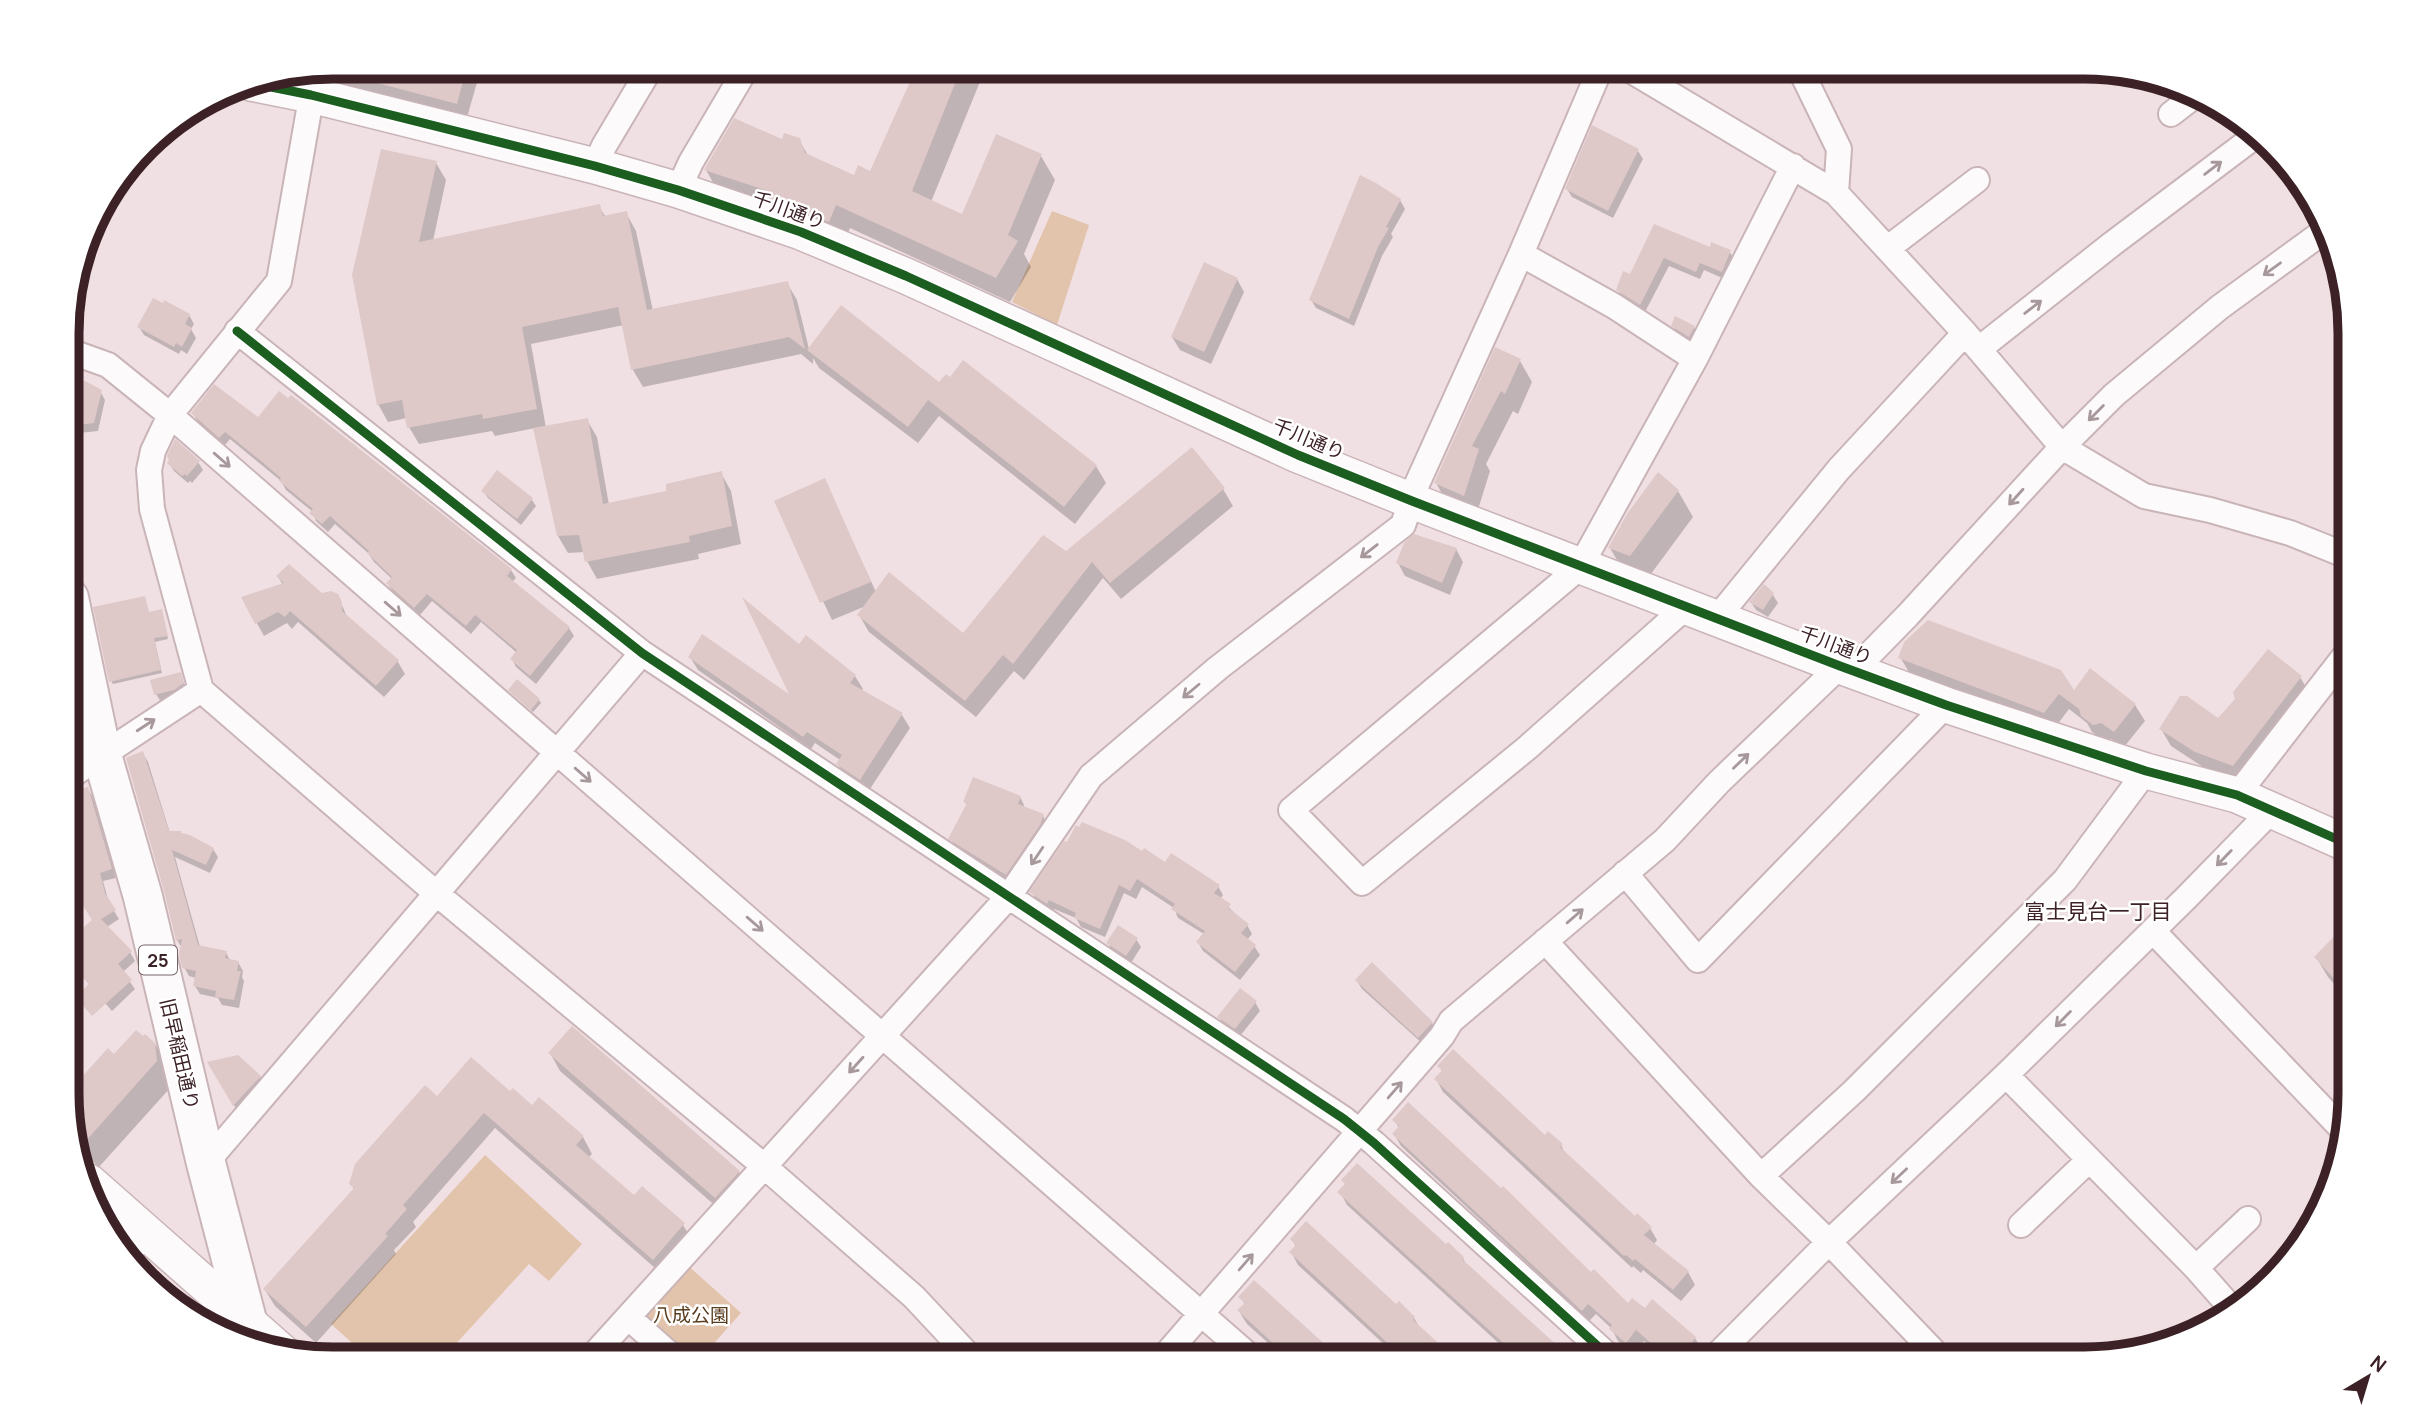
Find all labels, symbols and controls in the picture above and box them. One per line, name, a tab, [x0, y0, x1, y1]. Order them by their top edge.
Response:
one-way arrow	[2203, 161, 2222, 175]
street label: 千川通り	[749, 185, 829, 235]
one-way arrow	[2263, 262, 2282, 276]
one-way arrow	[2023, 299, 2041, 315]
one-way arrow	[2088, 404, 2105, 421]
street label: 千川通り	[1269, 412, 1349, 466]
one-way arrow	[212, 452, 230, 468]
one-way arrow	[2008, 488, 2024, 506]
one-way arrow	[1361, 543, 1379, 558]
one-way arrow	[384, 601, 402, 617]
street label: 千川通り	[1796, 619, 1876, 671]
one-way arrow	[1182, 683, 1200, 699]
one-way arrow	[136, 718, 155, 733]
one-way arrow	[1732, 753, 1750, 769]
one-way arrow	[574, 767, 592, 783]
one-way arrow	[1029, 846, 1044, 865]
one-way arrow	[2216, 850, 2233, 867]
district label: 富士見台一丁目	[2025, 897, 2172, 925]
one-way arrow	[1565, 908, 1583, 924]
one-way arrow	[746, 916, 764, 932]
road number: 25	[139, 945, 177, 974]
street label: 旧早稲田通り	[155, 996, 205, 1112]
one-way arrow	[2055, 1010, 2072, 1027]
one-way arrow	[848, 1056, 864, 1074]
one-way arrow	[1386, 1082, 1403, 1099]
one-way arrow	[1891, 1168, 1908, 1185]
one-way arrow	[1238, 1254, 1254, 1272]
park label: 八成公園	[653, 1302, 729, 1328]
north arrow	[2333, 1342, 2403, 1412]
text: N	[2365, 1349, 2392, 1378]

